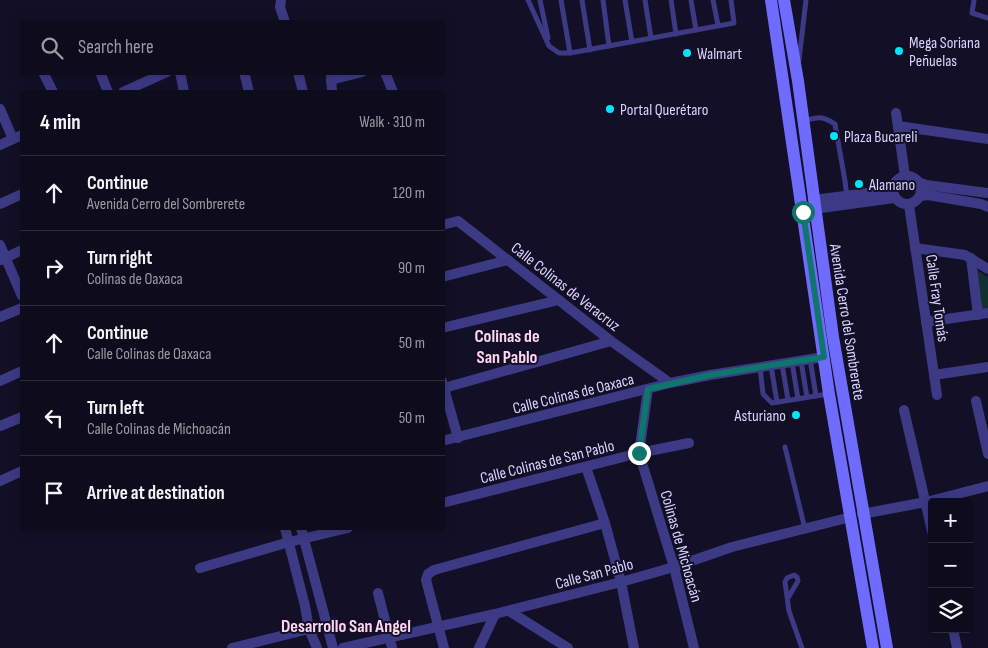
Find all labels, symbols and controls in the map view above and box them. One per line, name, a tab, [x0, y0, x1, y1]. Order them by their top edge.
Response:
search box	[20, 20, 445, 75]
icon: search	[38, 34, 66, 62]
place label: Mega Soriana Peñuelas	[909, 34, 980, 71]
text: Search here	[78, 36, 154, 59]
place label: Walmart	[697, 45, 742, 64]
marker: Mega Soriana Peñuelas	[893, 45, 905, 57]
marker: Walmart	[681, 47, 693, 59]
place label: Portal Querétaro	[620, 101, 708, 120]
marker: Portal Querétaro	[604, 103, 616, 115]
text: 4 min	[40, 110, 81, 135]
text: Walk · 310 m	[359, 113, 425, 132]
place label: Plaza Bucareli	[844, 128, 918, 147]
marker: Plaza Bucareli	[828, 130, 840, 142]
text: Continue	[87, 172, 148, 195]
place label: Alamano	[868, 176, 915, 195]
marker: Alamano	[853, 178, 865, 190]
icon: ahead	[40, 179, 68, 207]
text: 120 m	[393, 184, 425, 203]
text: Avenida Cerro del Sombrerete	[87, 195, 245, 214]
route start	[792, 201, 815, 224]
street label: Calle Colinas de Veracruz	[507, 239, 624, 336]
street label: Avenida Cerro del Sombrerete	[825, 242, 868, 402]
text: Turn right	[87, 247, 152, 270]
street label: Calle Fray Tomás	[921, 253, 952, 343]
icon: right	[40, 254, 68, 282]
text: 90 m	[398, 259, 425, 278]
text: Colinas de Oaxaca	[87, 270, 183, 289]
text: Continue	[87, 322, 148, 345]
district label: Colinas de San Pablo	[474, 326, 540, 368]
icon: ahead	[40, 329, 68, 357]
text: 50 m	[399, 334, 425, 353]
text: Calle Colinas de Oaxaca	[87, 345, 211, 364]
street label: Calle Colinas de Oaxaca	[511, 370, 636, 419]
text: Turn left	[87, 397, 144, 420]
icon: left	[40, 404, 68, 432]
place label: Asturiano	[734, 407, 786, 426]
text: 50 m	[399, 409, 425, 428]
marker: Asturiano	[790, 409, 802, 421]
text: Calle Colinas de Michoacán	[87, 420, 231, 439]
street label: Calle Colinas de San Pablo	[478, 437, 616, 488]
route end	[628, 442, 651, 465]
icon: arrive	[40, 479, 68, 507]
text: Arrive at destination	[87, 482, 225, 505]
street label: Colinas de Michoacán	[656, 488, 706, 604]
map controls	[928, 498, 973, 633]
button: +	[928, 498, 973, 543]
button: −	[928, 543, 973, 588]
street label: Calle San Pablo	[553, 555, 635, 594]
button: layers	[928, 588, 973, 633]
district label: Desarrollo San Angel	[281, 616, 411, 637]

